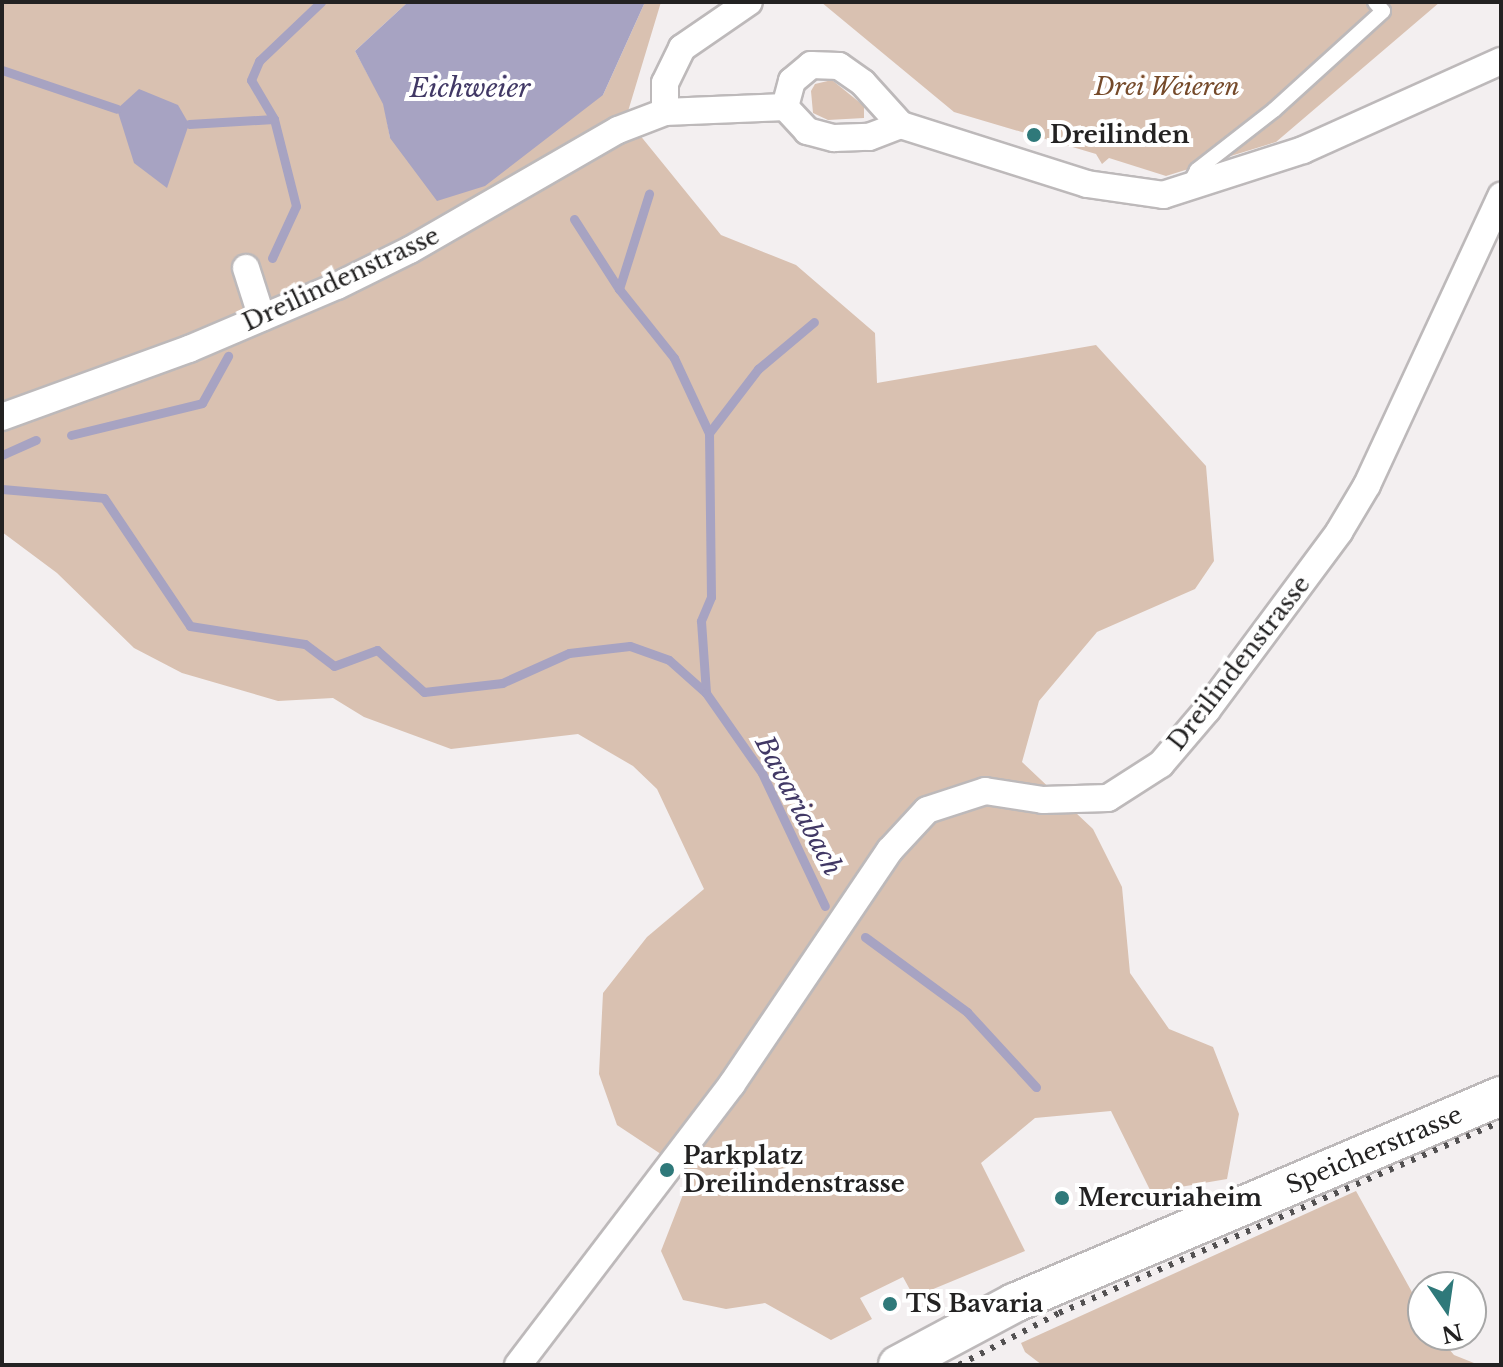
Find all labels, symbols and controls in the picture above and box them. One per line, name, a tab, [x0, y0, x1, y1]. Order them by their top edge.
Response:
water label: Eichweier	[410, 73, 530, 105]
park label: Drei Weieren	[1094, 73, 1240, 101]
place label: Dreilinden	[1050, 121, 1189, 149]
marker: Dreilinden	[1025, 126, 1043, 144]
street label: Dreilindenstrasse	[238, 221, 444, 337]
street label: Dreilindenstrasse	[1162, 570, 1316, 756]
water label: Bavariabach	[748, 731, 848, 881]
street label: Speicherstrasse	[1282, 1100, 1466, 1200]
place label: Parkplatz Dreilindenstrasse	[683, 1142, 905, 1198]
marker: Parkplatz Dreilindenstrasse	[658, 1161, 676, 1179]
place label: Mercuriaheim	[1078, 1184, 1262, 1212]
marker: Mercuriaheim	[1053, 1189, 1071, 1207]
north arrow	[1407, 1271, 1487, 1351]
place label: TS Bavaria	[906, 1290, 1043, 1318]
marker: TS Bavaria	[881, 1295, 899, 1313]
text: N	[1439, 1317, 1465, 1348]

